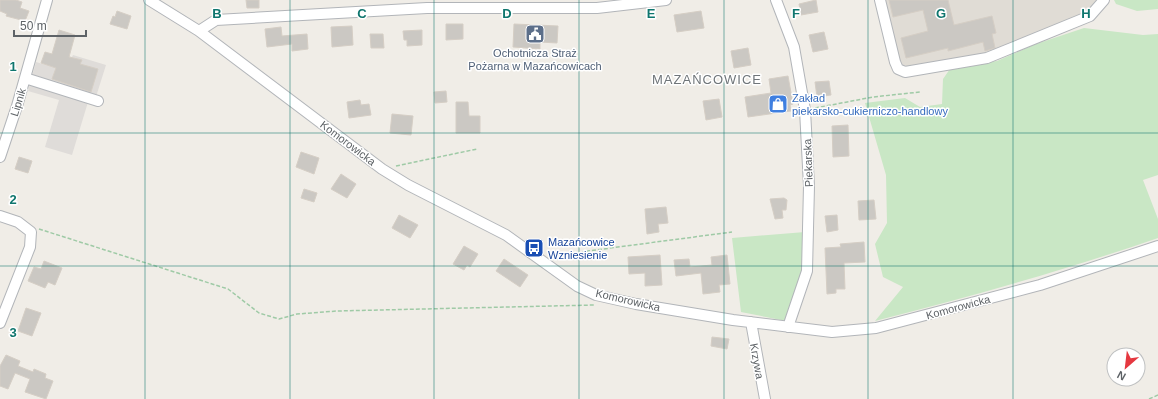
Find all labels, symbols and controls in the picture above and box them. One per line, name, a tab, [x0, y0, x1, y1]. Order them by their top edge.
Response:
text: B	[212, 6, 222, 21]
text: C	[357, 6, 367, 21]
text: D	[502, 6, 512, 21]
text: E	[647, 6, 656, 21]
text: F	[792, 6, 800, 21]
text: G	[936, 6, 946, 21]
text: H	[1081, 6, 1091, 21]
scale bar	[14, 12, 86, 38]
text: 50 m	[20, 19, 47, 33]
public building icon: Ochotnicza Straż Pożarna w Mazańcowicach	[524, 23, 546, 45]
place label: Ochotnicza Straż Pożarna w Mazańcowicach	[468, 47, 602, 72]
text: 1	[9, 59, 17, 74]
district label: MAZAŃCOWICE	[652, 72, 762, 87]
street label: Lipnik	[8, 86, 28, 118]
place label: Zakład piekarsko-cukierniczo-handlowy	[792, 92, 948, 117]
shop icon: Zakład piekarsko-cukierniczo-handlowy	[767, 93, 789, 115]
street label: Komorowicka	[318, 118, 379, 168]
street label: Piekarska	[801, 138, 815, 187]
text: 2	[9, 192, 17, 207]
place label: Mazańcowice Wzniesienie	[548, 236, 615, 261]
bus stop icon: Mazańcowice Wzniesienie	[523, 237, 545, 259]
street label: Komorowicka	[594, 287, 662, 313]
street label: Komorowicka	[925, 292, 992, 321]
text: 3	[9, 325, 17, 340]
street label: Krzywa	[748, 342, 766, 381]
north arrow	[1106, 347, 1146, 387]
text: N	[1115, 369, 1128, 383]

